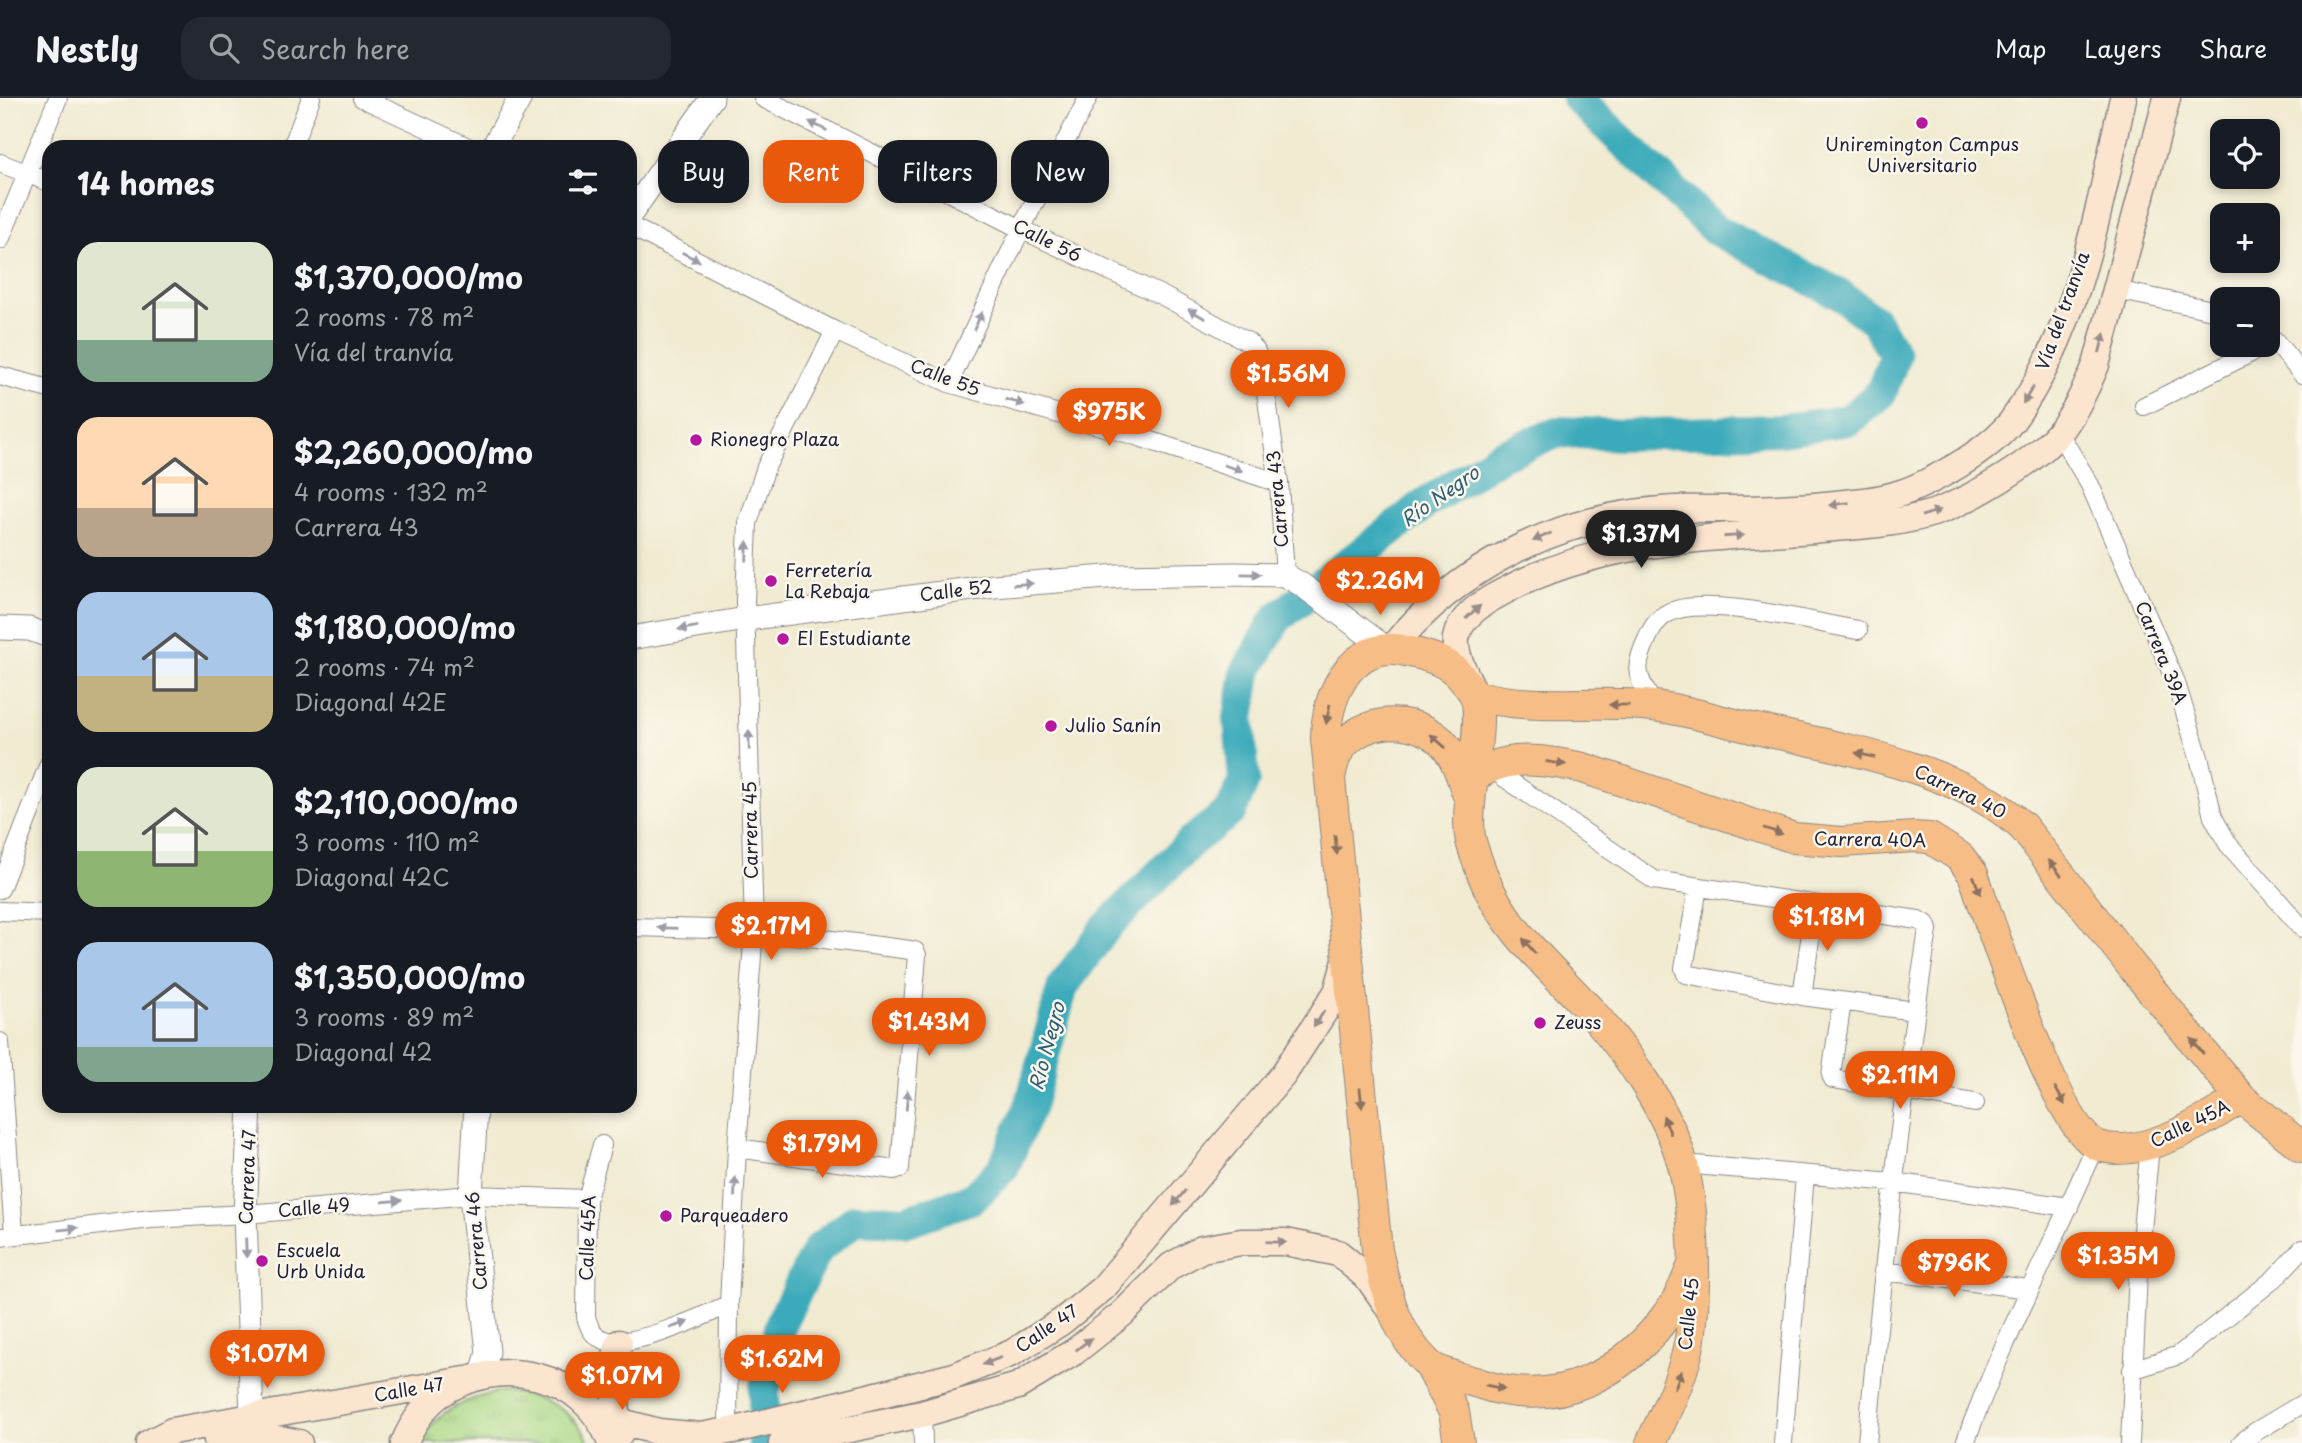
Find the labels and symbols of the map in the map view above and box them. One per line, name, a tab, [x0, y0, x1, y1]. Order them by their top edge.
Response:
marker: Uniremington Campus Universitario	[1914, 115, 1930, 131]
one-way arrow	[807, 120, 827, 132]
place label: Uniremington Campus Universitario	[1825, 130, 2019, 178]
street label: Calle 56	[1009, 211, 1087, 268]
street label: Vía del tranvía	[2028, 247, 2096, 374]
one-way arrow	[681, 252, 701, 263]
one-way arrow	[1186, 309, 1206, 321]
one-way arrow	[972, 311, 984, 331]
one-way arrow	[2097, 332, 2108, 354]
pin: $1.56M	[1231, 350, 1345, 410]
street label: Calle 55	[907, 351, 984, 402]
one-way arrow	[2022, 385, 2035, 404]
pin: $975K	[1060, 388, 1158, 448]
one-way arrow	[1005, 397, 1026, 407]
place label: Rionegro Plaza	[710, 425, 840, 452]
marker: Rionegro Plaza	[688, 432, 704, 448]
street label: Carrera 43	[1259, 449, 1294, 549]
water label: Río Negro	[1395, 457, 1485, 532]
one-way arrow	[1222, 463, 1243, 474]
one-way arrow	[1828, 499, 1850, 510]
one-way arrow	[1921, 507, 1942, 517]
pin: $1.37M	[1584, 510, 1698, 570]
one-way arrow	[1724, 530, 1746, 541]
one-way arrow	[1532, 531, 1552, 543]
one-way arrow	[742, 540, 753, 562]
place label: Ferretería La Rebaja	[785, 556, 873, 604]
pin: $2.26M	[1323, 558, 1437, 617]
one-way arrow	[1240, 568, 1262, 580]
street label: Calle 52	[918, 572, 994, 607]
marker: Ferretería La Rebaja	[763, 573, 779, 589]
one-way arrow	[1013, 578, 1035, 589]
street label: Carrera 39A	[2129, 597, 2195, 708]
one-way arrow	[1464, 604, 1482, 620]
one-way arrow	[677, 623, 699, 634]
place label: El Estudiante	[797, 624, 911, 651]
marker: El Estudiante	[775, 631, 791, 647]
one-way arrow	[1608, 699, 1630, 711]
one-way arrow	[1323, 703, 1334, 725]
place label: Julio Sanín	[1065, 711, 1161, 738]
marker: Julio Sanín	[1043, 718, 1059, 734]
one-way arrow	[743, 728, 755, 750]
one-way arrow	[1429, 733, 1447, 749]
one-way arrow	[1854, 749, 1876, 760]
one-way arrow	[1545, 757, 1567, 768]
street label: Carrera 40	[1910, 757, 2011, 825]
street label: Carrera 45	[735, 781, 764, 879]
street label: Carrera 40A	[1814, 824, 1926, 853]
one-way arrow	[1762, 826, 1783, 836]
one-way arrow	[1331, 834, 1342, 856]
one-way arrow	[2049, 859, 2063, 877]
one-way arrow	[1971, 875, 1982, 896]
pin: $1.18M	[1770, 894, 1884, 953]
pin: $2.17M	[714, 902, 828, 962]
one-way arrow	[656, 923, 678, 934]
one-way arrow	[1522, 938, 1537, 955]
pin: $1.43M	[872, 998, 986, 1058]
water label: Río Negro	[1021, 998, 1072, 1093]
place label: Zeuss	[1554, 1008, 1601, 1035]
one-way arrow	[1313, 1009, 1326, 1029]
marker: Zeuss	[1532, 1015, 1548, 1031]
one-way arrow	[2190, 1037, 2205, 1055]
pin: $2.11M	[1843, 1052, 1957, 1111]
one-way arrow	[2054, 1087, 2066, 1106]
one-way arrow	[1356, 1088, 1367, 1110]
one-way arrow	[902, 1089, 913, 1111]
street label: Calle 45A	[2145, 1092, 2234, 1154]
one-way arrow	[1661, 1115, 1672, 1136]
pin: $1.79M	[765, 1121, 879, 1180]
street label: Carrera 47	[231, 1128, 262, 1225]
one-way arrow	[730, 1176, 741, 1198]
one-way arrow	[1172, 1189, 1187, 1206]
street label: Calle 49	[277, 1190, 351, 1223]
street label: Carrera 46	[458, 1191, 493, 1292]
one-way arrow	[381, 1195, 403, 1206]
street label: Calle 45A	[572, 1195, 601, 1281]
place label: Parqueadero	[680, 1201, 788, 1228]
marker: Parqueadero	[658, 1208, 674, 1224]
one-way arrow	[57, 1223, 79, 1234]
pin: $1.35M	[2061, 1232, 2175, 1292]
place label: Escuela Urb Unida	[276, 1236, 366, 1284]
one-way arrow	[1265, 1236, 1287, 1248]
one-way arrow	[241, 1237, 252, 1259]
pin: $796K	[1905, 1240, 2003, 1299]
marker: Escuela Urb Unida	[254, 1253, 270, 1269]
street label: Calle 45	[1670, 1276, 1705, 1352]
street label: Calle 47	[1009, 1297, 1083, 1359]
one-way arrow	[668, 1319, 689, 1330]
pin: $1.07M	[210, 1330, 324, 1390]
pin: $1.62M	[725, 1336, 839, 1395]
one-way arrow	[1075, 1338, 1093, 1352]
pin: $1.07M	[565, 1352, 679, 1412]
one-way arrow	[981, 1356, 1002, 1367]
street label: Calle 47	[372, 1369, 446, 1408]
one-way arrow	[1673, 1370, 1684, 1391]
one-way arrow	[1484, 1382, 1506, 1393]

